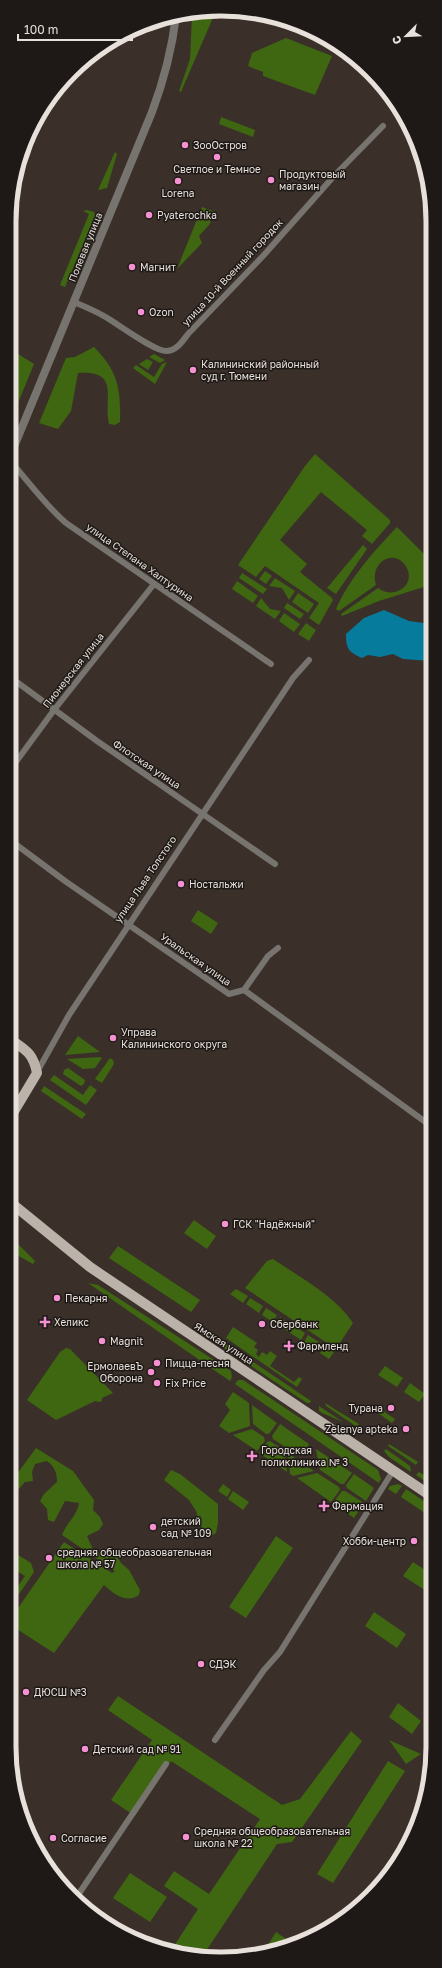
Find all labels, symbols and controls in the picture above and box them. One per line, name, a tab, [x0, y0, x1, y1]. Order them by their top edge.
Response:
scale bar	[18, 16, 132, 42]
north arrow	[386, 16, 426, 56]
text: 100 m	[24, 22, 58, 37]
text: С	[389, 34, 404, 46]
place label: ЗооОстров	[193, 139, 247, 151]
marker: ЗооОстров	[180, 140, 190, 150]
marker: Светлое и Темное	[212, 152, 222, 162]
place label: Светлое и Темное	[173, 163, 261, 175]
place label: Продуктовый магазин	[279, 168, 346, 192]
marker: Продуктовый магазин	[266, 175, 276, 185]
marker: Lorena	[173, 176, 183, 186]
place label: Lorena	[162, 187, 195, 199]
place label: Pyaterochka	[157, 209, 217, 221]
marker: Pyaterochka	[144, 210, 154, 220]
street label: Полевая улица	[66, 211, 104, 283]
street label: улица 10-й Военный городок	[179, 216, 285, 328]
place label: Магнит	[140, 261, 176, 273]
marker: Магнит	[127, 262, 137, 272]
place label: Ozon	[149, 306, 174, 318]
marker: Ozon	[136, 307, 146, 317]
place label: Калининский районный суд г. Тюмени	[201, 358, 319, 382]
marker: Калининский районный суд г. Тюмени	[188, 365, 198, 375]
street label: улица Степана Халтурина	[84, 520, 196, 604]
street label: Пионерская улица	[40, 630, 106, 710]
street label: Флотская улица	[111, 737, 183, 791]
street label: улица Льва Толстого	[112, 833, 178, 925]
place label: Ностальжи	[189, 878, 244, 890]
marker: Ностальжи	[176, 879, 186, 889]
street label: Уральская улица	[158, 930, 234, 988]
place label: Управа Калининского округа	[121, 1026, 227, 1050]
marker: Управа Калининского округа	[108, 1033, 118, 1043]
place label: ГСК "Надёжный"	[233, 1218, 315, 1230]
marker: ГСК "Надёжный"	[220, 1219, 230, 1229]
place label: Пекарня	[65, 1292, 108, 1304]
marker: Пекарня	[52, 1293, 62, 1303]
marker: Хеликс	[39, 1316, 51, 1328]
place label: Хеликс	[54, 1316, 90, 1328]
place label: Сбербанк	[270, 1318, 318, 1330]
street label: Ямская улица	[192, 1319, 256, 1367]
marker: Сбербанк	[257, 1319, 267, 1329]
place label: Magnit	[110, 1335, 143, 1347]
marker: Magnit	[97, 1336, 107, 1346]
place label: Фармленд	[297, 1340, 348, 1352]
marker: Фармленд	[284, 1341, 294, 1351]
place label: Пицца-песня	[165, 1357, 230, 1369]
marker: Пицца-песня	[152, 1358, 162, 1368]
place label: ЕрмолаевЪ Оборона	[87, 1360, 143, 1384]
marker: ЕрмолаевЪ Оборона	[146, 1367, 156, 1377]
place label: Fix Price	[165, 1377, 206, 1389]
marker: Fix Price	[152, 1378, 162, 1388]
place label: Турана	[348, 1402, 383, 1414]
marker: Турана	[386, 1403, 396, 1413]
place label: Zelenya apteka	[325, 1423, 398, 1435]
marker: Zelenya apteka	[401, 1424, 411, 1434]
place label: Городская поликлиника № 3	[261, 1444, 348, 1468]
marker: Городская поликлиника № 3	[246, 1450, 258, 1462]
place label: Фармация	[332, 1500, 383, 1512]
marker: Фармация	[319, 1501, 329, 1511]
place label: детский сад № 109	[161, 1515, 211, 1539]
marker: детский сад № 109	[148, 1522, 158, 1532]
place label: Хобби-центр	[343, 1535, 406, 1547]
marker: Хобби-центр	[409, 1536, 419, 1546]
place label: средняя общеобразовательная школа № 57	[57, 1546, 212, 1570]
marker: средняя общеобразовательная школа № 57	[44, 1553, 54, 1563]
place label: СДЭК	[209, 1658, 237, 1670]
marker: СДЭК	[196, 1659, 206, 1669]
place label: ДЮСШ №3	[34, 1686, 87, 1698]
marker: ДЮСШ №3	[21, 1687, 31, 1697]
place label: Детский сад № 91	[93, 1743, 181, 1755]
marker: Детский сад № 91	[80, 1744, 90, 1754]
place label: Средняя общеобразовательная школа № 22	[194, 1825, 350, 1849]
place label: Согласие	[61, 1832, 107, 1844]
marker: Средняя общеобразовательная школа № 22	[181, 1832, 191, 1842]
marker: Согласие	[48, 1833, 58, 1843]

